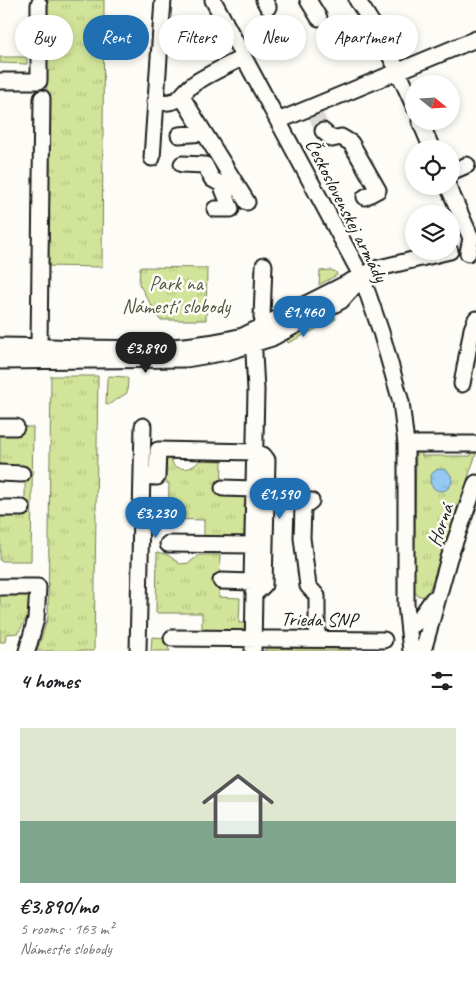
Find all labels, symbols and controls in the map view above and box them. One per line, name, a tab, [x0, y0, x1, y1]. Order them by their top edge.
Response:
chip: Buy	[15, 15, 73, 60]
chip: Rent	[83, 15, 149, 60]
chip: Filters	[159, 15, 234, 60]
chip: New	[244, 15, 306, 60]
chip: Apartment	[316, 15, 418, 60]
north arrow	[405, 75, 460, 130]
map controls	[405, 75, 460, 260]
street label: Československej armády	[300, 134, 394, 287]
button: locate	[405, 140, 460, 195]
button: layers	[405, 205, 460, 260]
park label: Park na Námestí slobody	[122, 271, 231, 319]
pin: €1,460	[263, 296, 345, 338]
text: €1,460	[284, 302, 324, 322]
pin: €3,890	[105, 332, 187, 374]
text: €3,890	[127, 338, 165, 358]
pin: €1,590	[239, 478, 321, 520]
text: €1,590	[261, 484, 299, 504]
pin: €3,230	[115, 496, 197, 539]
street label: Horná	[422, 499, 460, 550]
text: €3,230	[136, 503, 176, 523]
street label: Trieda SNP	[281, 606, 360, 633]
icon: filters	[428, 667, 456, 695]
text: 4 homes	[20, 668, 79, 694]
icon: home	[193, 761, 283, 851]
text: €3,890/mo	[20, 893, 98, 919]
text: 5 rooms · 163 m²	[20, 919, 114, 939]
text: Námestie slobody	[20, 939, 112, 959]

